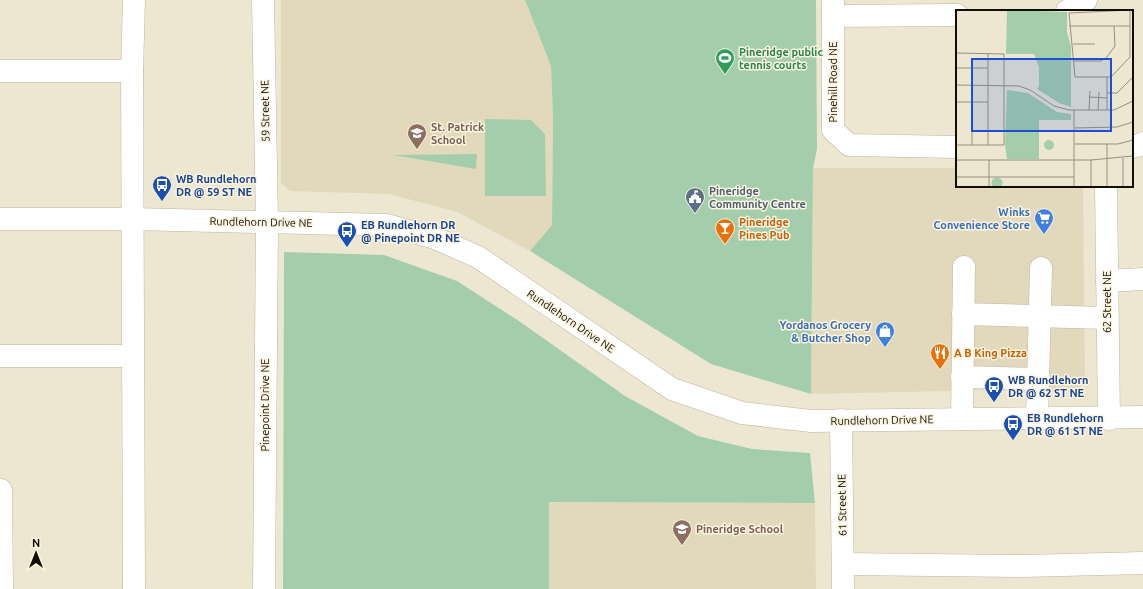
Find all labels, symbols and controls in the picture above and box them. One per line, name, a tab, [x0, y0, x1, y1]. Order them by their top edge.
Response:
inset map	[956, 10, 1133, 187]
street label: Pinehill Road NE	[827, 42, 839, 122]
place label: Pineridge public tennis courts	[739, 46, 823, 71]
sports icon: Pineridge public tennis courts	[714, 47, 736, 75]
street label: 59 Street NE	[258, 80, 272, 142]
place label: St. Patrick School	[431, 121, 485, 146]
school or university icon: St. Patrick School	[406, 122, 428, 150]
place label: WB Rundlehorn DR @ 59 ST NE	[176, 173, 257, 198]
bus stop icon: WB Rundlehorn DR @ 59 ST NE	[151, 174, 173, 202]
place label: Pineridge Community Centre	[709, 185, 806, 210]
public building icon: Pineridge Community Centre	[684, 186, 706, 214]
place label: Winks Convenience Store	[933, 206, 1030, 231]
supermarket icon: Winks Convenience Store	[1033, 207, 1055, 235]
street label: Rundlehorn Drive NE	[209, 215, 313, 229]
place label: Pineridge Pines Pub	[739, 216, 790, 241]
bar icon: Pineridge Pines Pub	[714, 217, 736, 245]
place label: EB Rundlehorn DR @ Pinepoint DR NE	[361, 219, 460, 244]
bus stop icon: EB Rundlehorn DR @ Pinepoint DR NE	[336, 220, 358, 248]
street label: 62 Street NE	[1101, 271, 1113, 333]
street label: Rundlehorn Drive NE	[525, 287, 617, 355]
place label: Yordanos Grocery & Butcher Shop	[779, 319, 871, 344]
shop icon: Yordanos Grocery & Butcher Shop	[874, 320, 896, 348]
restaurant icon: A B King Pizza	[929, 342, 951, 370]
place label: A B King Pizza	[954, 347, 1027, 359]
street label: Pinepoint Drive NE	[259, 359, 271, 451]
place label: WB Rundlehorn DR @ 62 ST NE	[1008, 374, 1089, 399]
bus stop icon: WB Rundlehorn DR @ 62 ST NE	[983, 375, 1005, 403]
place label: EB Rundlehorn DR @ 61 ST NE	[1027, 412, 1104, 437]
street label: Rundlehorn Drive NE	[830, 413, 934, 427]
bus stop icon: EB Rundlehorn DR @ 61 ST NE	[1002, 413, 1024, 441]
street label: 61 Street NE	[835, 474, 849, 536]
school or university icon: Pineridge School	[671, 518, 693, 546]
place label: Pineridge School	[696, 523, 784, 535]
north arrow	[16, 533, 56, 573]
text: N	[32, 537, 40, 549]

